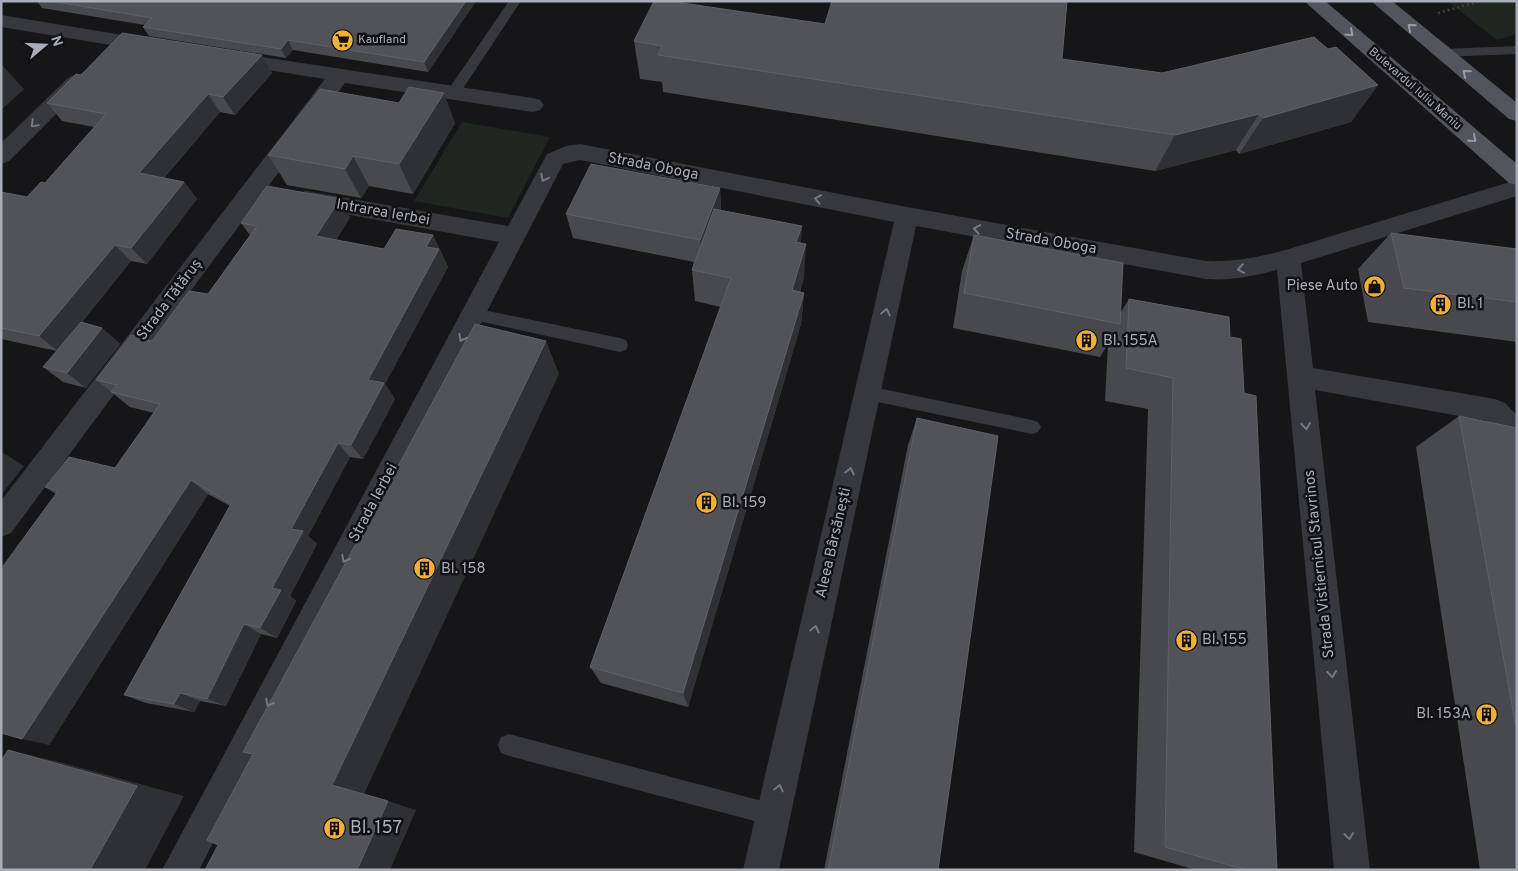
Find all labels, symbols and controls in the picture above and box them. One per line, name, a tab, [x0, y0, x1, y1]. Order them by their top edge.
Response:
north arrow	[20, 20, 70, 70]
one-way arrow	[1408, 25, 1417, 33]
one-way arrow	[1345, 27, 1354, 36]
supermarket icon: Kaufland	[330, 28, 354, 52]
place label: Kaufland	[358, 32, 406, 48]
text: N	[46, 34, 66, 49]
street label: Bulevardul Iuliu Maniu	[1365, 44, 1465, 134]
one-way arrow	[1463, 70, 1472, 78]
one-way arrow	[30, 118, 39, 127]
one-way arrow	[1468, 133, 1477, 142]
street label: Strada Oboga	[606, 149, 700, 185]
one-way arrow	[540, 173, 550, 182]
one-way arrow	[813, 194, 822, 204]
street label: Intrarea Ierbei	[335, 195, 431, 231]
one-way arrow	[973, 224, 982, 234]
street label: Strada Oboga	[1004, 225, 1098, 259]
street label: Strada Tătăruș	[133, 255, 207, 345]
one-way arrow	[1236, 263, 1245, 273]
shop icon: Piese Auto	[1362, 274, 1386, 298]
place label: Piese Auto	[1286, 277, 1358, 296]
building icon: Bl. 1	[1429, 292, 1453, 316]
place label: Bl. 1	[1457, 295, 1483, 314]
one-way arrow	[880, 308, 891, 317]
building icon: Bl. 155A	[1075, 329, 1099, 353]
place label: Bl. 155A	[1103, 332, 1158, 351]
one-way arrow	[458, 333, 468, 342]
one-way arrow	[1300, 422, 1311, 430]
street label: Strada Ierbei	[345, 460, 403, 546]
one-way arrow	[844, 466, 855, 475]
street label: Strada Vistiernicul Stavrinos	[1301, 469, 1339, 659]
street label: Aleea Bârsănești	[812, 486, 856, 600]
building icon: Bl. 159	[694, 491, 718, 515]
place label: Bl. 159	[722, 494, 766, 513]
one-way arrow	[341, 554, 351, 563]
building icon: Bl. 158	[413, 557, 437, 581]
place label: Bl. 158	[441, 560, 486, 579]
one-way arrow	[809, 625, 820, 634]
building icon: Bl. 155	[1174, 628, 1198, 652]
place label: Bl. 155	[1202, 631, 1247, 650]
one-way arrow	[1326, 671, 1337, 679]
one-way arrow	[265, 698, 275, 707]
building icon: Bl. 153A	[1475, 702, 1499, 726]
place label: Bl. 153A	[1416, 705, 1471, 724]
one-way arrow	[773, 784, 784, 792]
building icon: Bl. 157	[322, 816, 346, 840]
place label: Bl. 157	[350, 817, 402, 840]
one-way arrow	[1343, 832, 1354, 840]

